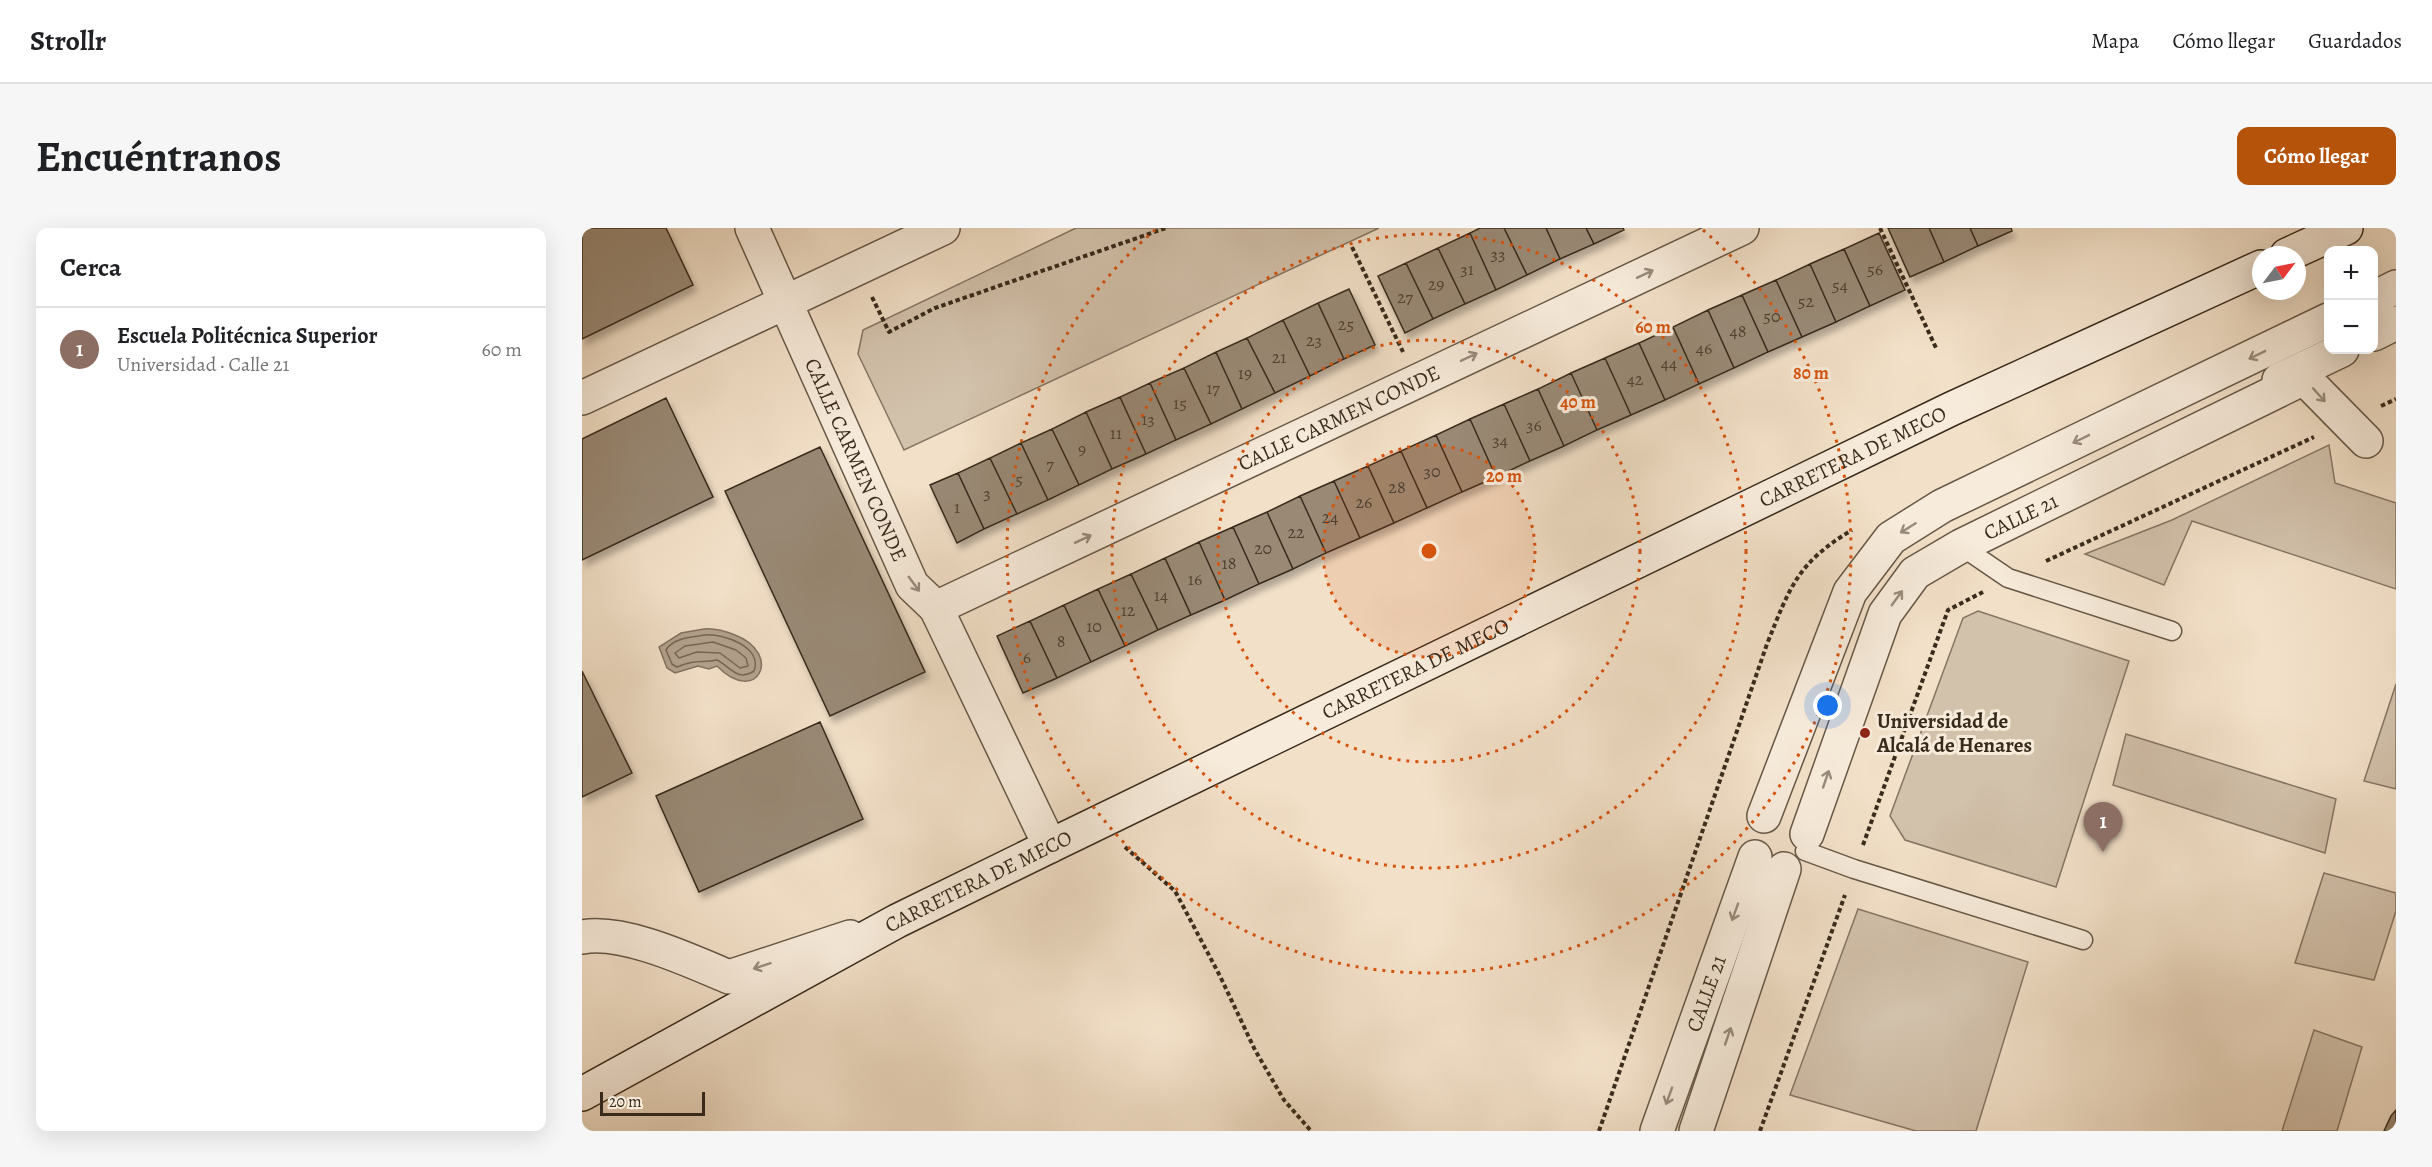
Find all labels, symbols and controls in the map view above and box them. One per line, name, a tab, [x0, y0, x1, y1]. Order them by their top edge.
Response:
text: Strollr	[30, 22, 106, 60]
text: Mapa	[2091, 27, 2139, 55]
text: Cómo llegar	[2172, 27, 2275, 55]
text: Guardados	[2308, 27, 2402, 55]
button: Cómo llegar	[2237, 127, 2396, 185]
text: Encuéntranos	[36, 128, 281, 185]
house number: 33	[1491, 242, 1505, 266]
north arrow	[2252, 246, 2306, 300]
map controls	[2324, 246, 2378, 354]
button: +	[2324, 246, 2378, 300]
text: Cerca	[60, 250, 122, 285]
house number: 31	[1460, 257, 1474, 281]
house number: 56	[1867, 257, 1883, 281]
one-way arrow	[1635, 267, 1653, 279]
house number: 29	[1428, 272, 1444, 296]
house number: 54	[1832, 273, 1848, 297]
house number: 27	[1397, 285, 1413, 309]
house number: 52	[1798, 289, 1815, 313]
button: −	[2324, 300, 2378, 354]
house number: 50	[1763, 304, 1781, 328]
house number: 25	[1338, 312, 1354, 336]
text: 60 m	[1635, 315, 1671, 339]
house number: 48	[1730, 319, 1746, 343]
text: Escuela Politécnica Superior	[117, 321, 378, 351]
house number: 23	[1306, 328, 1322, 352]
text: 1	[76, 336, 83, 363]
text: 60 m	[482, 336, 522, 363]
house number: 46	[1696, 336, 1712, 360]
house number: 21	[1272, 345, 1286, 369]
one-way arrow	[1459, 350, 1477, 362]
one-way arrow	[2249, 350, 2267, 361]
text: Universidad · Calle 21	[117, 351, 289, 378]
house number: 44	[1661, 351, 1677, 375]
street label: CALLE CARMEN CONDE	[798, 354, 914, 566]
street label: CALLE CARMEN CONDE	[1234, 358, 1444, 478]
house number: 19	[1238, 361, 1252, 385]
text: 80 m	[1793, 361, 1829, 385]
house number: 42	[1627, 367, 1644, 391]
house number: 17	[1206, 376, 1220, 400]
one-way arrow	[2312, 387, 2326, 402]
text: 40 m	[1560, 390, 1596, 414]
house number: 15	[1173, 391, 1187, 415]
street label: CARRETERA DE MECO	[1754, 399, 1951, 514]
house number: 13	[1141, 407, 1155, 431]
house number: 36	[1526, 413, 1542, 437]
house number: 11	[1110, 421, 1122, 445]
house number: 34	[1492, 428, 1508, 452]
one-way arrow	[2073, 434, 2091, 446]
house number: 9	[1078, 437, 1086, 461]
house number: 7	[1046, 452, 1054, 476]
house number: 30	[1423, 459, 1441, 483]
text: 20 m	[1486, 464, 1522, 488]
house number: 5	[1015, 467, 1023, 491]
house number: 28	[1388, 475, 1406, 499]
house number: 3	[983, 481, 991, 505]
street label: CALLE 21	[1979, 487, 2063, 547]
house number: 26	[1356, 490, 1372, 514]
house number: 1	[954, 495, 960, 519]
house number: 24	[1322, 505, 1338, 529]
house number: 22	[1287, 520, 1305, 544]
one-way arrow	[1900, 522, 1917, 534]
one-way arrow	[1074, 532, 1092, 544]
house number: 20	[1254, 536, 1272, 560]
centre of rings	[1419, 541, 1439, 561]
house number: 18	[1222, 551, 1236, 575]
house number: 16	[1188, 567, 1202, 591]
one-way arrow	[908, 576, 920, 592]
house number: 14	[1154, 583, 1168, 607]
one-way arrow	[1891, 590, 1903, 606]
house number: 12	[1121, 598, 1136, 622]
street label: CARRETERA DE MECO	[1317, 611, 1514, 726]
house number: 10	[1086, 614, 1102, 638]
house number: 8	[1057, 629, 1065, 653]
house number: 6	[1023, 645, 1031, 669]
your location	[1813, 691, 1842, 720]
place label: Universidad de Alcalá de Henares	[1876, 707, 2032, 759]
marker: Universidad de Alcalá de Henares	[1858, 726, 1872, 740]
one-way arrow	[1821, 770, 1832, 788]
pin: 1	[2084, 802, 2122, 852]
street label: CARRETERA DE MECO	[880, 823, 1077, 939]
one-way arrow	[1729, 902, 1740, 921]
street label: CALLE 21	[1680, 951, 1733, 1036]
one-way arrow	[753, 962, 772, 973]
one-way arrow	[1724, 1027, 1735, 1046]
one-way arrow	[1663, 1086, 1674, 1105]
scale bar	[600, 1089, 705, 1116]
text: 20 m	[609, 1091, 642, 1113]

